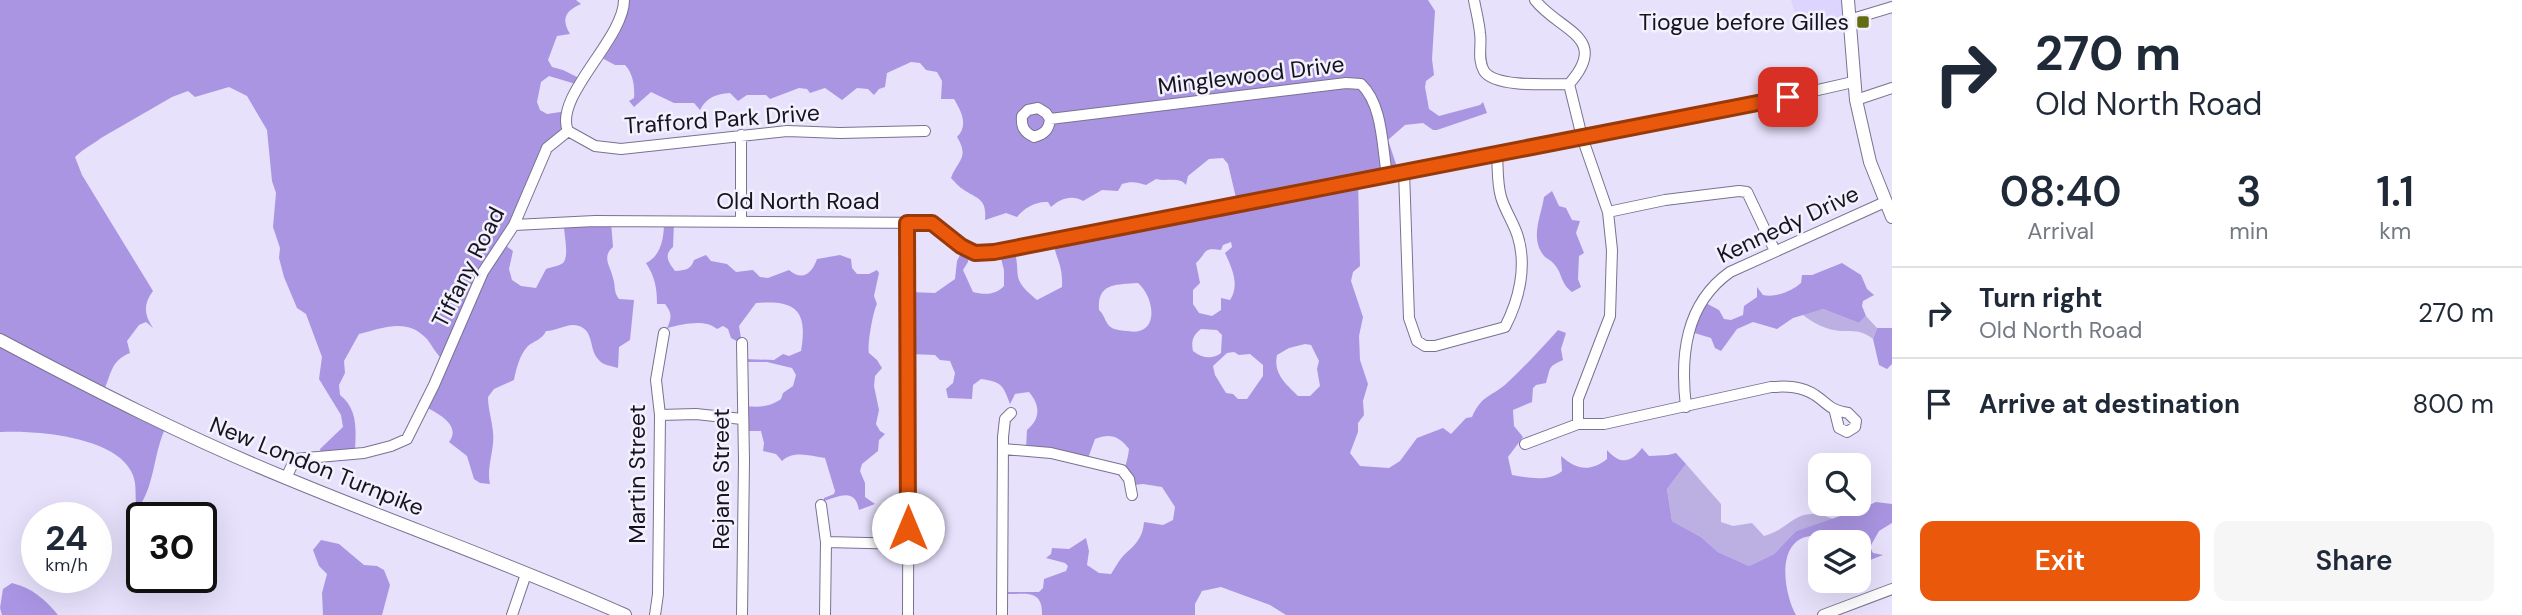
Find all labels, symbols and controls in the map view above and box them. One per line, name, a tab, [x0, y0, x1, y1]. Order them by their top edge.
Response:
place label: Tiogue before Gilles	[1639, 7, 1849, 37]
marker: Tiogue before Gilles	[1855, 14, 1871, 30]
text: 270 m	[2035, 21, 2181, 85]
icon: right	[1920, 28, 2011, 119]
street label: Minglewood Drive	[1156, 49, 1346, 101]
pin	[1758, 67, 1818, 127]
icon: arrive	[1769, 78, 1807, 116]
text: Old North Road	[2035, 83, 2262, 125]
street label: Trafford Park Drive	[623, 97, 821, 141]
text: 08:40	[2000, 164, 2122, 219]
text: 3	[2236, 164, 2261, 219]
text: 1.1	[2376, 164, 2414, 219]
street label: Kennedy Drive	[1712, 178, 1864, 270]
street label: Old North Road	[716, 186, 880, 216]
street label: Tiffany Road	[425, 202, 511, 332]
text: Arrival	[2027, 216, 2094, 246]
text: min	[2229, 216, 2269, 246]
text: km	[2379, 216, 2411, 246]
text: Turn right	[1979, 281, 2103, 315]
icon: right	[1920, 294, 1958, 332]
text: 270 m	[2418, 296, 2494, 330]
text: Old North Road	[1979, 315, 2142, 345]
icon: arrive	[1920, 385, 1958, 423]
text: Arrive at destination	[1979, 387, 2240, 421]
text: 800 m	[2413, 387, 2494, 421]
street label: Martin Street	[622, 404, 652, 544]
street label: Rejane Street	[706, 408, 736, 550]
street label: New London Turnpike	[205, 409, 429, 523]
map controls	[1808, 453, 1871, 593]
button: search	[1808, 453, 1871, 516]
position arrow	[871, 491, 945, 565]
speed limit sign: 30	[126, 502, 217, 593]
text: 24	[45, 515, 88, 561]
button: Exit	[1920, 521, 2200, 601]
button: Share	[2214, 521, 2494, 601]
button: layers	[1808, 530, 1871, 593]
text: km/h	[45, 553, 88, 577]

